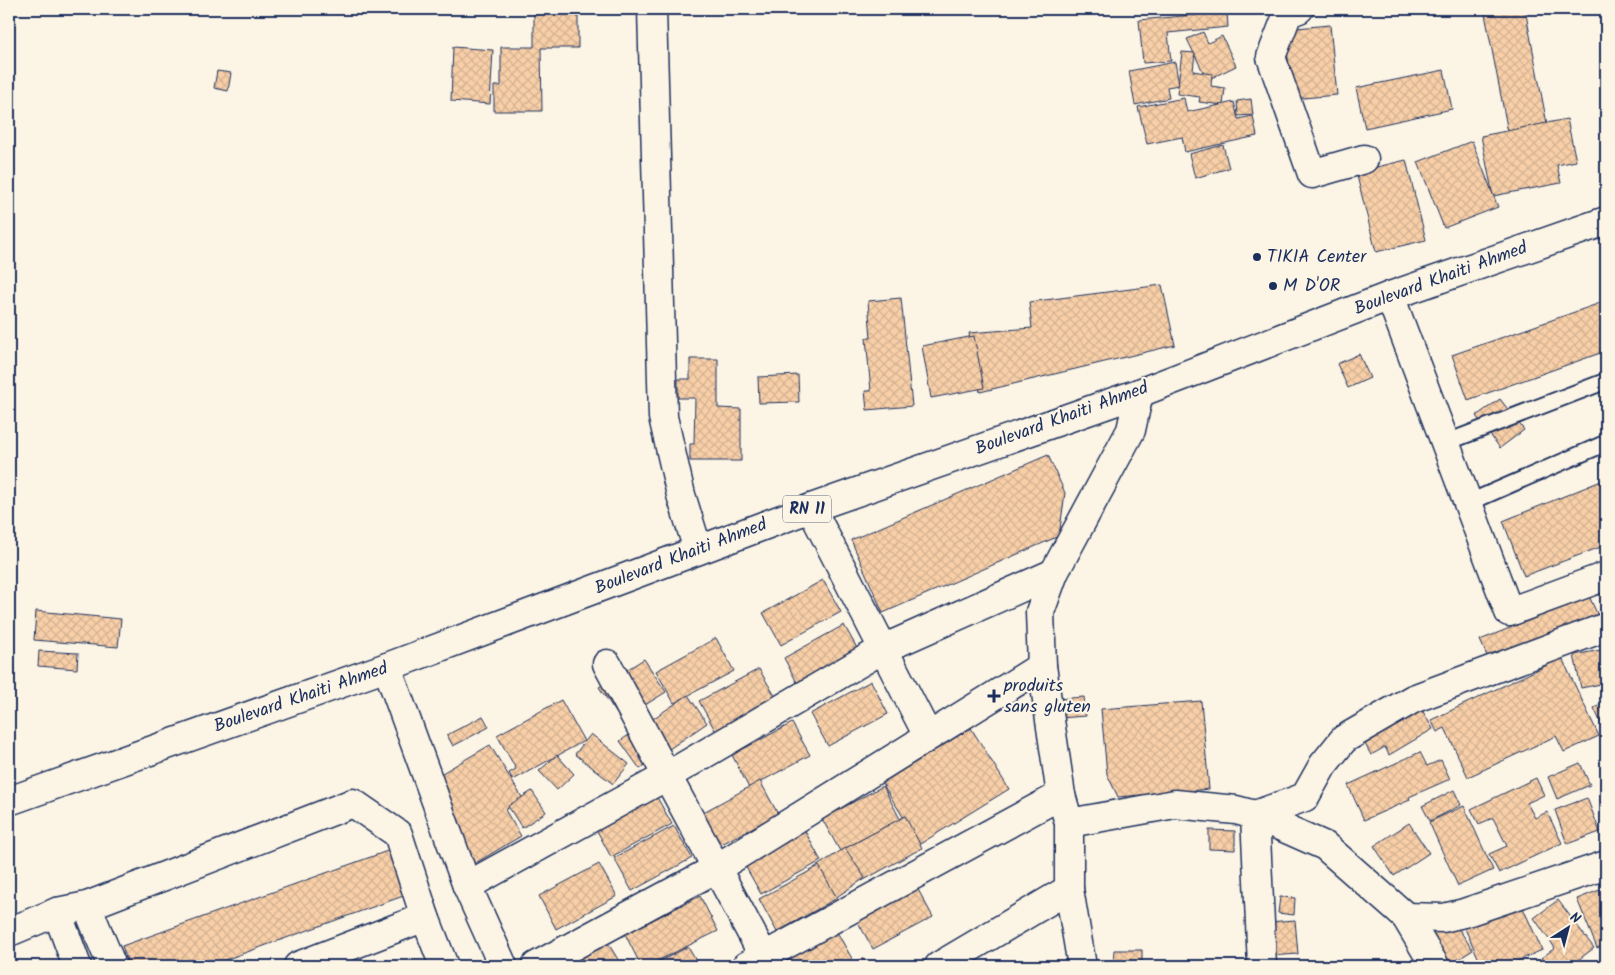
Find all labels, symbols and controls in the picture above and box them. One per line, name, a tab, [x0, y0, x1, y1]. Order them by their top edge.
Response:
street label: Boulevard Khaiti Ahmed	[1350, 234, 1533, 324]
place label: TIKIA Center	[1267, 243, 1367, 272]
marker: TIKIA Center	[1251, 251, 1263, 263]
place label: M D'OR	[1283, 272, 1340, 301]
marker: M D'OR	[1267, 280, 1279, 292]
street label: Boulevard Khaiti Ahmed	[971, 374, 1154, 464]
road number: RN 11	[783, 496, 831, 522]
street label: Boulevard Khaiti Ahmed	[591, 510, 772, 603]
street label: Boulevard Khaiti Ahmed	[210, 654, 393, 741]
place label: produits sans gluten	[1003, 672, 1091, 722]
marker: produits sans gluten	[988, 690, 1000, 702]
north arrow	[1542, 902, 1592, 952]
text: N	[1565, 907, 1585, 930]

